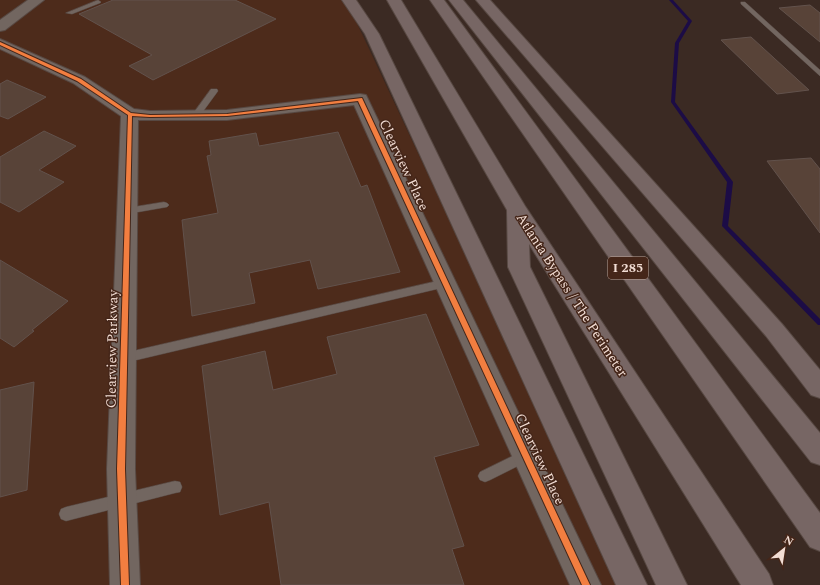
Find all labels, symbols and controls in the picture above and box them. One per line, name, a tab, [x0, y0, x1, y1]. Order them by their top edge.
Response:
street label: Clearview Place	[374, 116, 434, 214]
street label: Atlanta Bypass / The Perimeter	[511, 209, 633, 382]
road number: I 285	[608, 257, 648, 279]
street label: Clearview Parkway	[100, 288, 124, 408]
street label: Clearview Place	[510, 410, 570, 508]
north arrow	[764, 529, 804, 569]
text: N	[781, 531, 797, 550]

